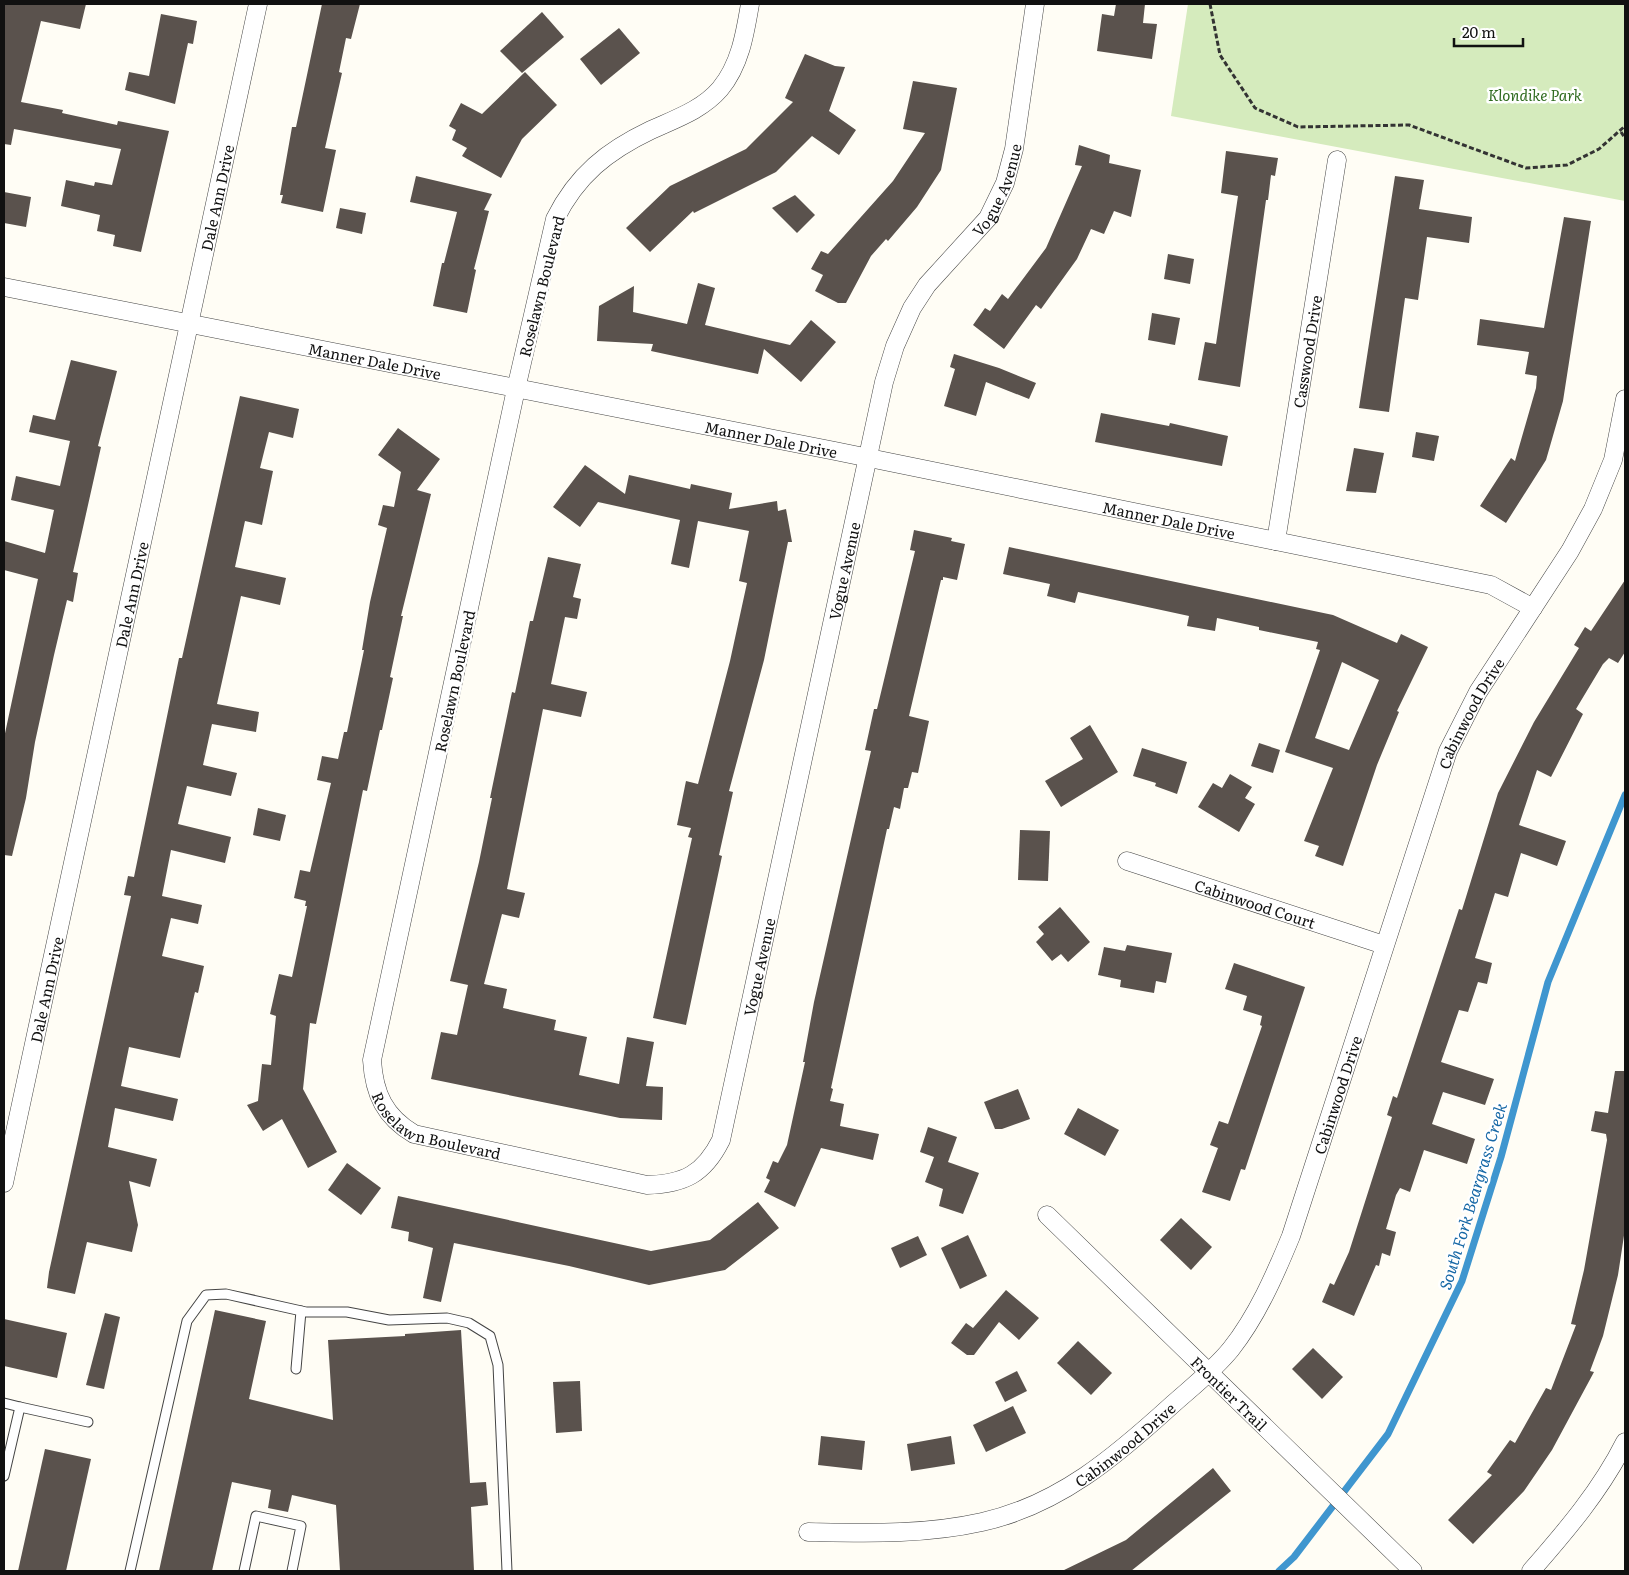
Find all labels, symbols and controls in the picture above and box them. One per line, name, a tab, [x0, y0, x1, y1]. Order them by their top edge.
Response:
scale bar	[1454, 15, 1523, 47]
text: 20 m	[1462, 20, 1496, 43]
park label: Klondike Park	[1488, 83, 1583, 106]
street label: Dale Ann Drive	[194, 142, 239, 253]
street label: Vogue Avenue	[966, 142, 1026, 241]
street label: Roselawn Boulevard	[512, 213, 570, 359]
street label: Casswood Drive	[1286, 293, 1327, 409]
street label: Manner Dale Drive	[306, 336, 443, 385]
street label: Manner Dale Drive	[703, 414, 840, 463]
street label: Manner Dale Drive	[1101, 494, 1238, 544]
street label: Vogue Avenue	[822, 519, 865, 622]
street label: Dale Ann Drive	[108, 539, 153, 650]
street label: Roselawn Boulevard	[428, 608, 480, 754]
street label: Cabinwood Drive	[1432, 653, 1509, 772]
street label: Cabinwood Court	[1192, 872, 1319, 933]
street label: Vogue Avenue	[737, 915, 780, 1018]
street label: Dale Ann Drive	[23, 934, 68, 1045]
street label: Cabinwood Drive	[1307, 1032, 1367, 1157]
street label: Roselawn Boulevard	[367, 1088, 503, 1164]
water label: South Fork Beargrass Creek	[1432, 1099, 1512, 1292]
street label: Frontier Trail	[1186, 1350, 1273, 1435]
street label: Cabinwood Drive	[1070, 1396, 1180, 1492]

